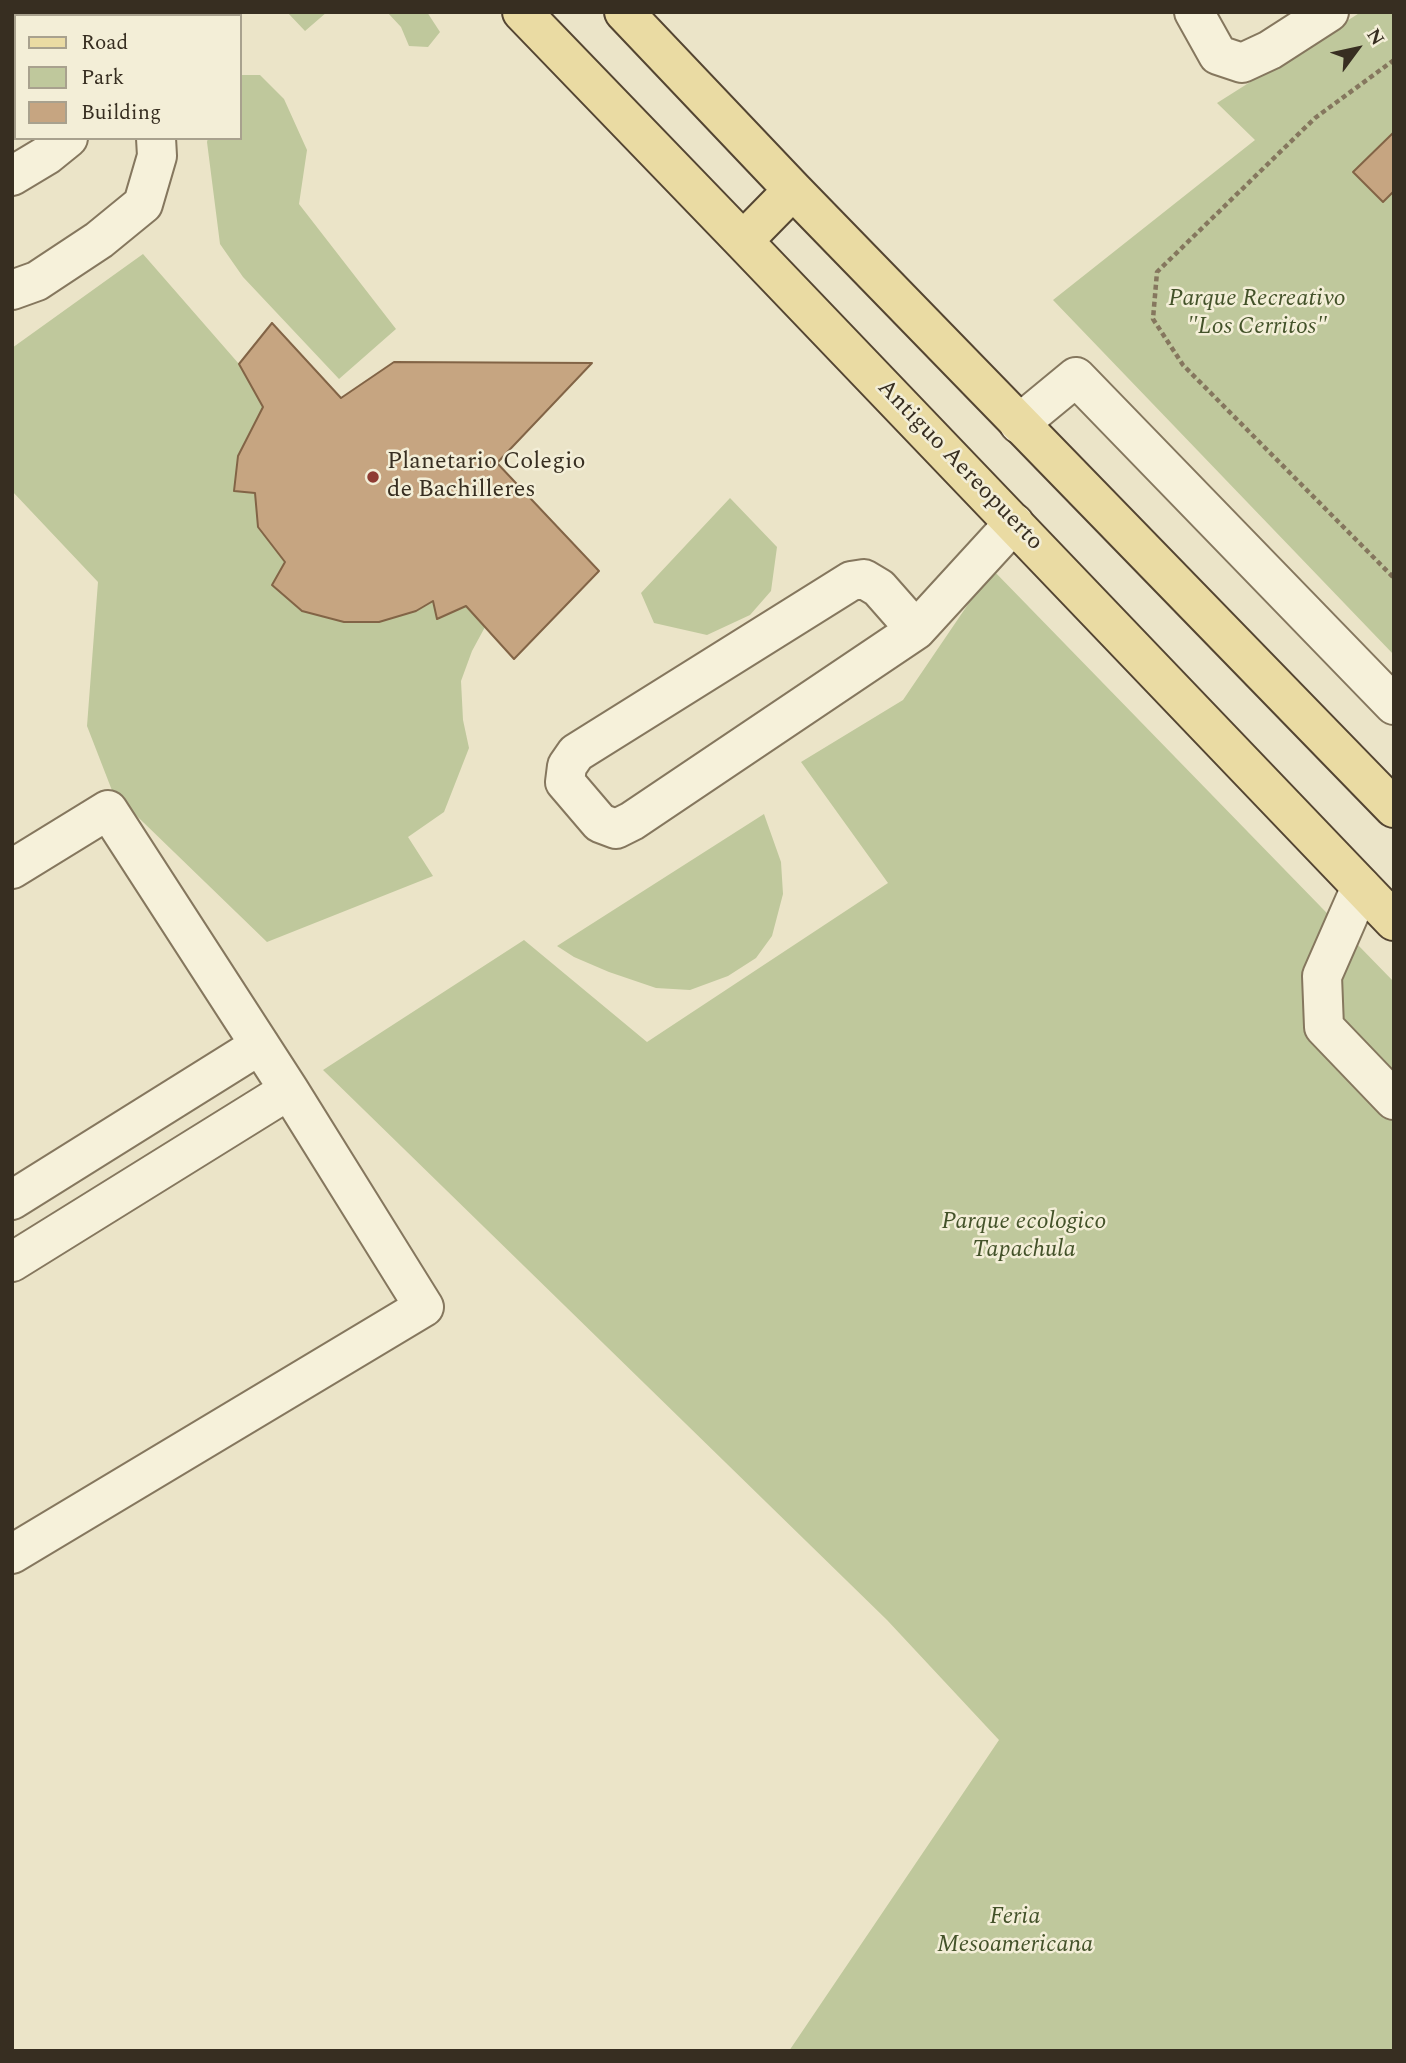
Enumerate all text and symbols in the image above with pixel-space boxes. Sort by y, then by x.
legend [14,14,242,140]
north arrow [1322,14,1392,84]
text: N [1359,23,1391,52]
text: Road [81,27,128,59]
text: Park [81,62,124,94]
text: Building [81,97,161,129]
park label: Parque Recreativo "Los Cerritos" [1168,286,1346,342]
street label: Antiguo Aereopuerto [870,375,1048,557]
place label: Planetario Colegio de Bachilleres [387,449,586,505]
marker: Planetario Colegio de Bachilleres [365,469,381,485]
park label: Parque ecologico Tapachula [941,1209,1107,1265]
park label: Feria Mesoamericana [937,1904,1093,1960]

